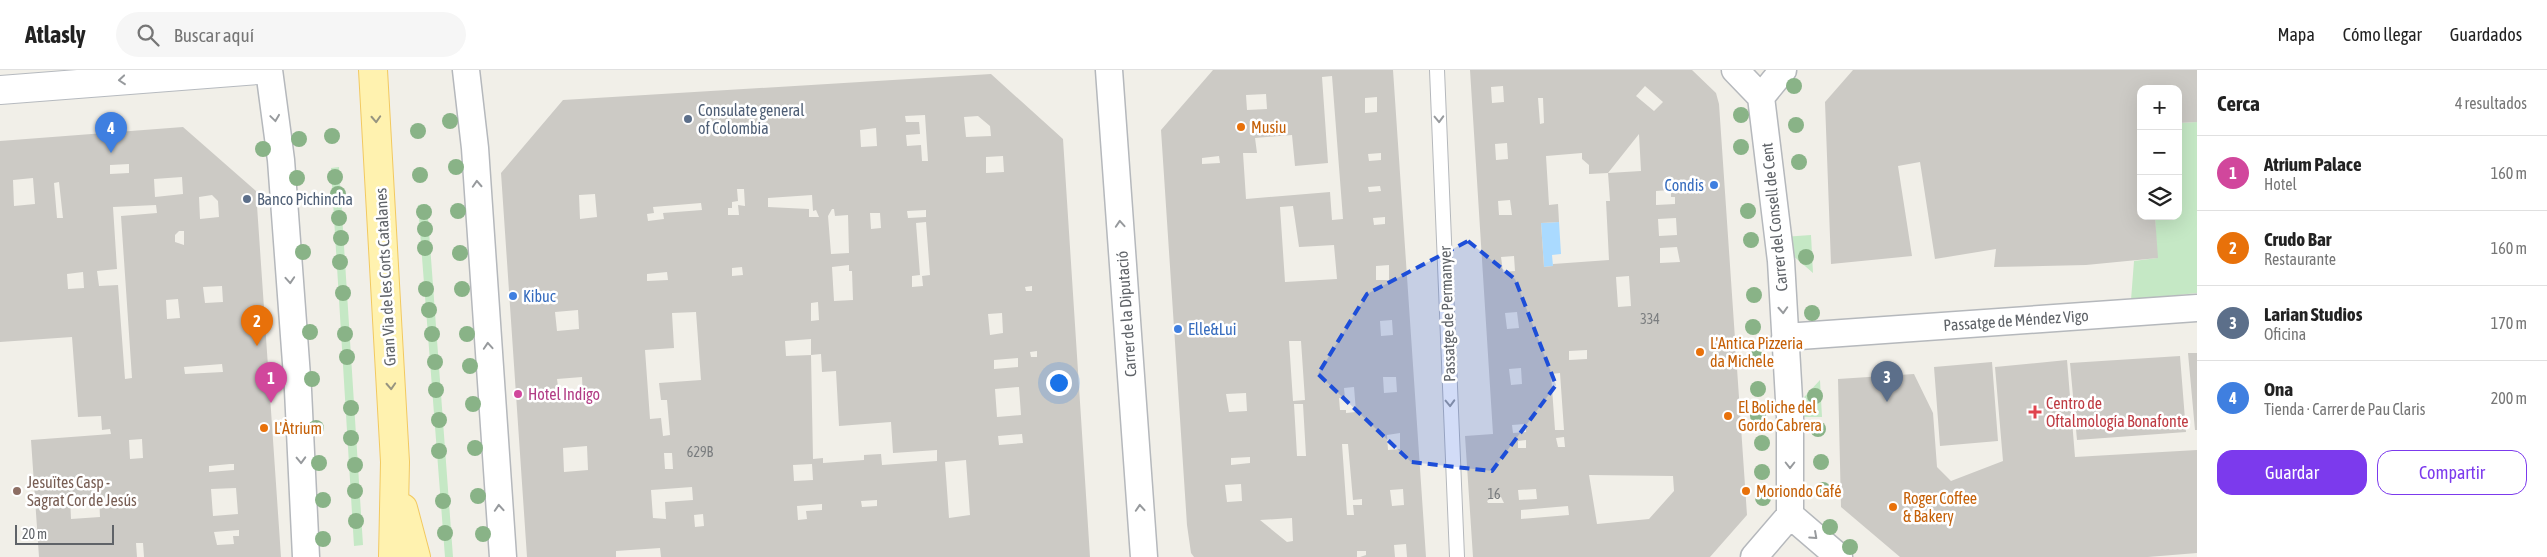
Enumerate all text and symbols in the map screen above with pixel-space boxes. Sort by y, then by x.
search box [116,12,466,57]
text: Atlasly [25,21,86,48]
icon: search [134,21,162,49]
text: Buscar aquí [174,24,254,46]
text: Mapa [2277,24,2315,45]
text: Cómo llegar [2343,24,2422,45]
text: Guardados [2450,24,2522,45]
one-way arrow [118,74,126,85]
map controls [2137,85,2182,220]
button: + [2137,85,2182,130]
text: Cerca [2217,91,2260,115]
text: 4 resultados [2455,94,2527,112]
place label: Consulate general of Colombia [698,101,805,137]
pin: 4 [95,112,127,153]
marker: Consulate general of Colombia [682,113,694,125]
one-way arrow [269,115,280,123]
one-way arrow [371,115,382,123]
one-way arrow [1434,115,1445,123]
place label: Musiu [1251,118,1287,136]
marker: Musiu [1235,121,1247,133]
button: − [2137,130,2182,175]
street label: Carrer del Consell de Cent [1757,141,1791,292]
text: Atrium Palace [2264,153,2362,175]
text: 1 [2229,164,2237,182]
text: 160 m [2491,164,2527,182]
button: layers [2137,175,2182,220]
text: Hotel [2264,175,2297,193]
place label: Condis [1665,176,1704,194]
marker: Condis [1708,179,1720,191]
one-way arrow [472,180,483,188]
street label: Gran Via de les Corts Catalanes [371,187,399,367]
place label: Banco Pichincha [257,190,353,208]
marker: Banco Pichincha [241,193,253,205]
one-way arrow [1115,220,1126,228]
text: Crudo Bar [2264,228,2331,250]
text: 2 [2229,239,2237,257]
text: 160 m [2491,239,2527,257]
street label: Passatge de Permanyer [1436,245,1459,382]
street label: Carrer de la Diputació [1113,250,1140,378]
text: Restaurante [2264,250,2336,268]
one-way arrow [284,276,295,284]
place label: Kibuc [523,287,556,305]
marker: Kibuc [507,290,519,302]
text: Larian Studios [2264,303,2362,325]
pin: 2 [241,305,273,346]
one-way arrow [1778,306,1789,314]
street label: Passatge de Méndez Vigo [1943,306,2089,335]
house number: 334 [1640,311,1660,327]
text: 3 [2229,314,2237,332]
text: 170 m [2491,314,2527,332]
place label: Elle&Lui [1188,320,1236,338]
marker: Elle&Lui [1172,323,1184,335]
text: Oficina [2264,325,2306,343]
place label: L'Antica Pizzeria da Michele [1710,334,1803,370]
one-way arrow [483,342,494,350]
marker: L'Antica Pizzeria da Michele [1694,346,1706,358]
pin: 3 [1871,361,1903,402]
pin: 1 [255,362,287,403]
your location [1046,370,1072,396]
text: Ona [2264,378,2293,400]
one-way arrow [385,382,396,390]
place label: Hotel Indigo [528,385,600,404]
marker: Hotel Indigo [512,388,524,400]
text: 4 [2229,389,2237,407]
text: 200 m [2491,389,2527,407]
place label: Centro de Oftalmología Bonafonte [2046,394,2189,431]
place label: El Boliche del Gordo Cabrera [1738,398,1822,434]
one-way arrow [1445,400,1456,408]
text: Tienda · Carrer de Pau Claris [2264,400,2425,418]
marker: Centro de Oftalmología Bonafonte [2028,405,2042,419]
marker: El Boliche del Gordo Cabrera [1722,410,1734,422]
place label: L'Àtrium [274,419,322,437]
marker: L'Àtrium [258,422,270,434]
house number: 629B [687,444,714,460]
button: Guardar [2217,450,2367,495]
button: Compartir [2377,450,2527,495]
one-way arrow [295,456,306,464]
one-way arrow [1785,462,1795,470]
place label: Jesuïtes Casp - Sagrat Cor de Jesús [27,473,137,510]
place label: Moriondo Café [1756,482,1842,500]
marker: Jesuïtes Casp - Sagrat Cor de Jesús [11,485,23,497]
marker: Moriondo Café [1740,485,1752,497]
house number: 16 [1487,486,1501,502]
place label: Roger Coffee & Bakery [1903,489,1977,526]
marker: Roger Coffee & Bakery [1887,501,1899,513]
one-way arrow [494,504,505,512]
one-way arrow [1134,504,1145,512]
scale bar [15,522,114,545]
text: 20 m [22,526,47,542]
one-way arrow [1809,530,1818,539]

